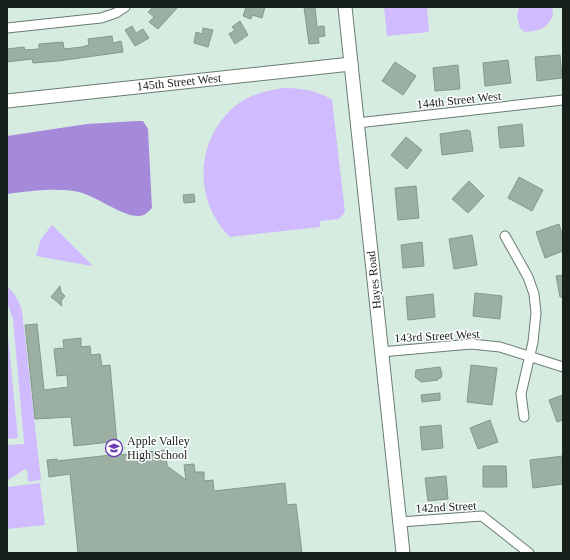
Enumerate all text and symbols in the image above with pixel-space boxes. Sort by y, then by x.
street label: 145th Street West [136,71,223,93]
street label: 144th Street West [416,89,503,111]
street label: Hayes Road [364,250,384,310]
street label: 143rd Street West [394,327,481,345]
place label: Apple Valley High School [127,434,190,462]
school or university icon: Apple Valley High School [104,438,124,458]
street label: 142nd Street [415,498,477,516]

